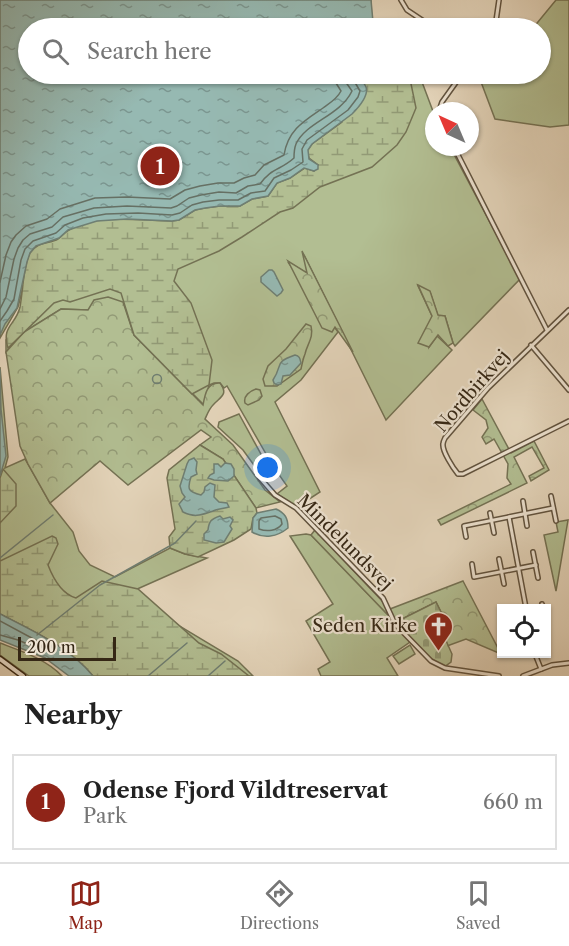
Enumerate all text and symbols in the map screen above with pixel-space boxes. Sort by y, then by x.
search box [18,18,551,84]
icon: search [39,35,72,68]
text: Search here [87,38,212,65]
north arrow [425,102,479,156]
pin: 1 [140,144,180,188]
street label: Nordbirkvej [430,345,514,437]
your location [253,453,282,482]
street label: Mindelundsvej [292,489,398,595]
map controls [497,604,551,658]
button: locate [497,604,551,658]
church icon: Seden Kirke [422,610,454,652]
place label: Seden Kirke [312,615,417,637]
scale bar [18,634,116,662]
text: 200 m [27,637,76,657]
text: Nearby [24,699,122,731]
text: Odense Fjord Vildtreservat [83,777,388,804]
text: 1 [41,790,50,814]
text: 660 m [483,790,543,814]
text: Park [83,804,126,828]
tab: Map [69,877,103,933]
tab: Directions [240,877,319,933]
tab: Saved [456,877,500,933]

